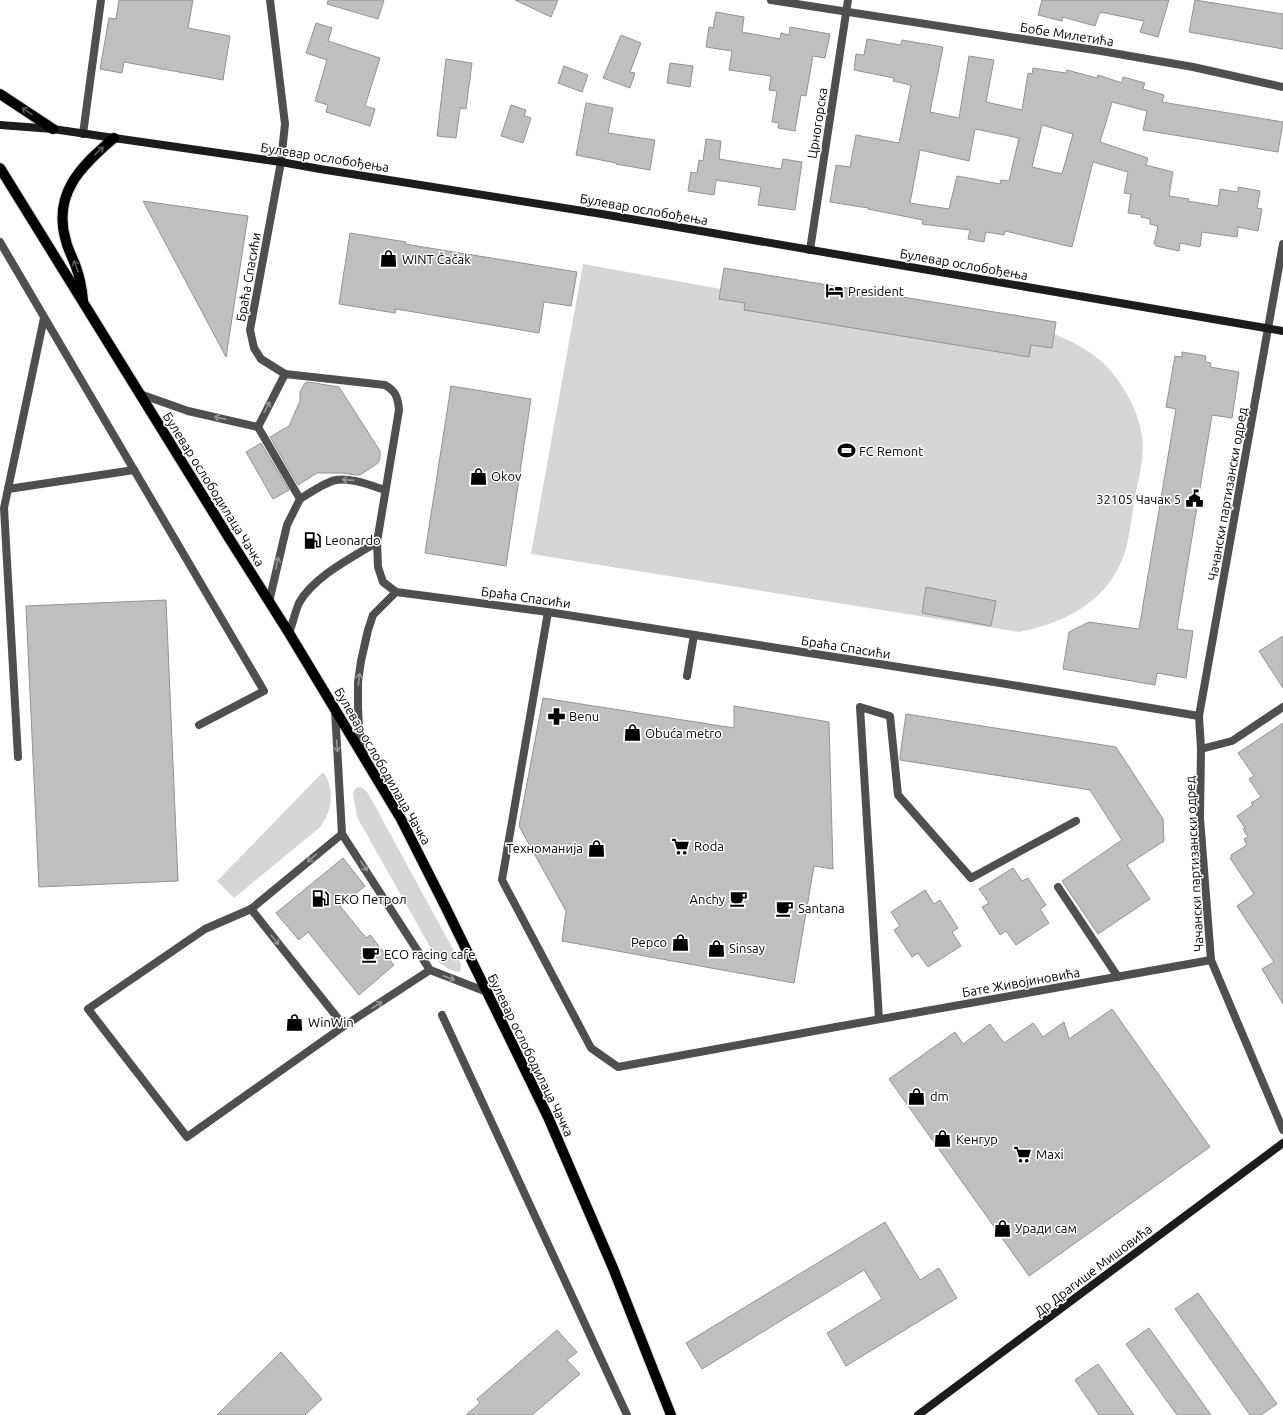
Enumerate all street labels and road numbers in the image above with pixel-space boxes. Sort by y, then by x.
street label: Бобе Милетића [1019,20,1115,48]
street label: Црногорска [804,86,830,160]
street label: Булевар ослобођења [260,140,390,175]
street label: Булевар ослобођења [579,191,709,228]
street label: Браћа Спасићи [233,231,263,323]
street label: Булевар ослобођења [899,246,1029,283]
street label: Чачански партизански одред [1205,406,1249,582]
street label: Булевар ослободилаца Чачка [161,409,267,569]
street label: Браћа Спасићи [480,584,572,610]
street label: Браћа Спасићи [800,633,892,661]
street label: Булевар ослободилаца Чачка [332,685,434,847]
street label: Чачански партизански одред [1182,775,1206,952]
street label: Бате Живојиновића [961,965,1081,999]
street label: Булевар ослободилаца Чачка [485,971,577,1139]
street label: Др Драгише Мишовића [1032,1221,1154,1319]

